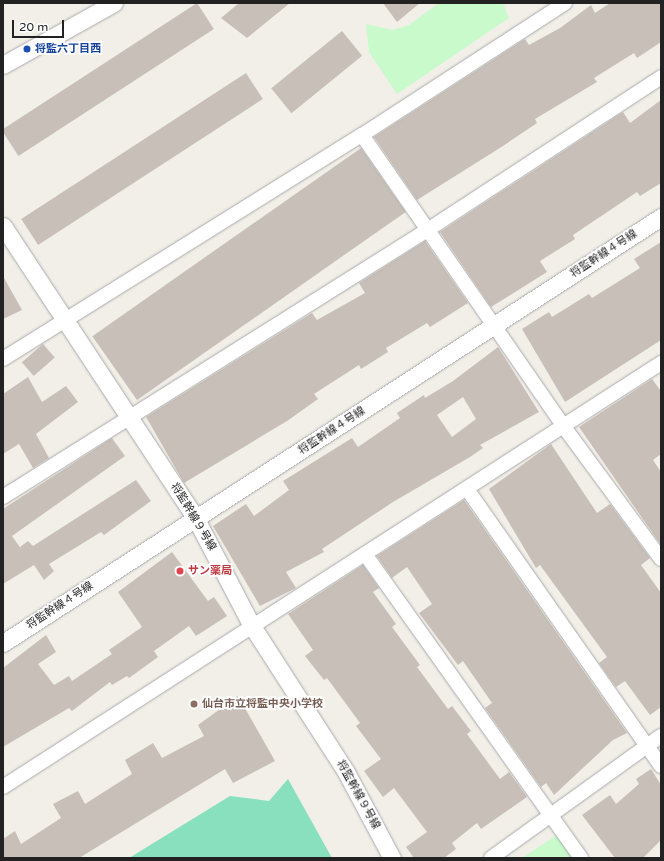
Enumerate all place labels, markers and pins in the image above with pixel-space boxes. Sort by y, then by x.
place label: 将監六丁目西 [35,42,101,56]
marker: 将監六丁目西 [22,44,32,54]
place label: サン薬局 [188,564,232,578]
marker: サン薬局 [175,566,185,576]
place label: 仙台市立将監中央小学校 [202,697,323,711]
marker: 仙台市立将監中央小学校 [189,699,199,709]

